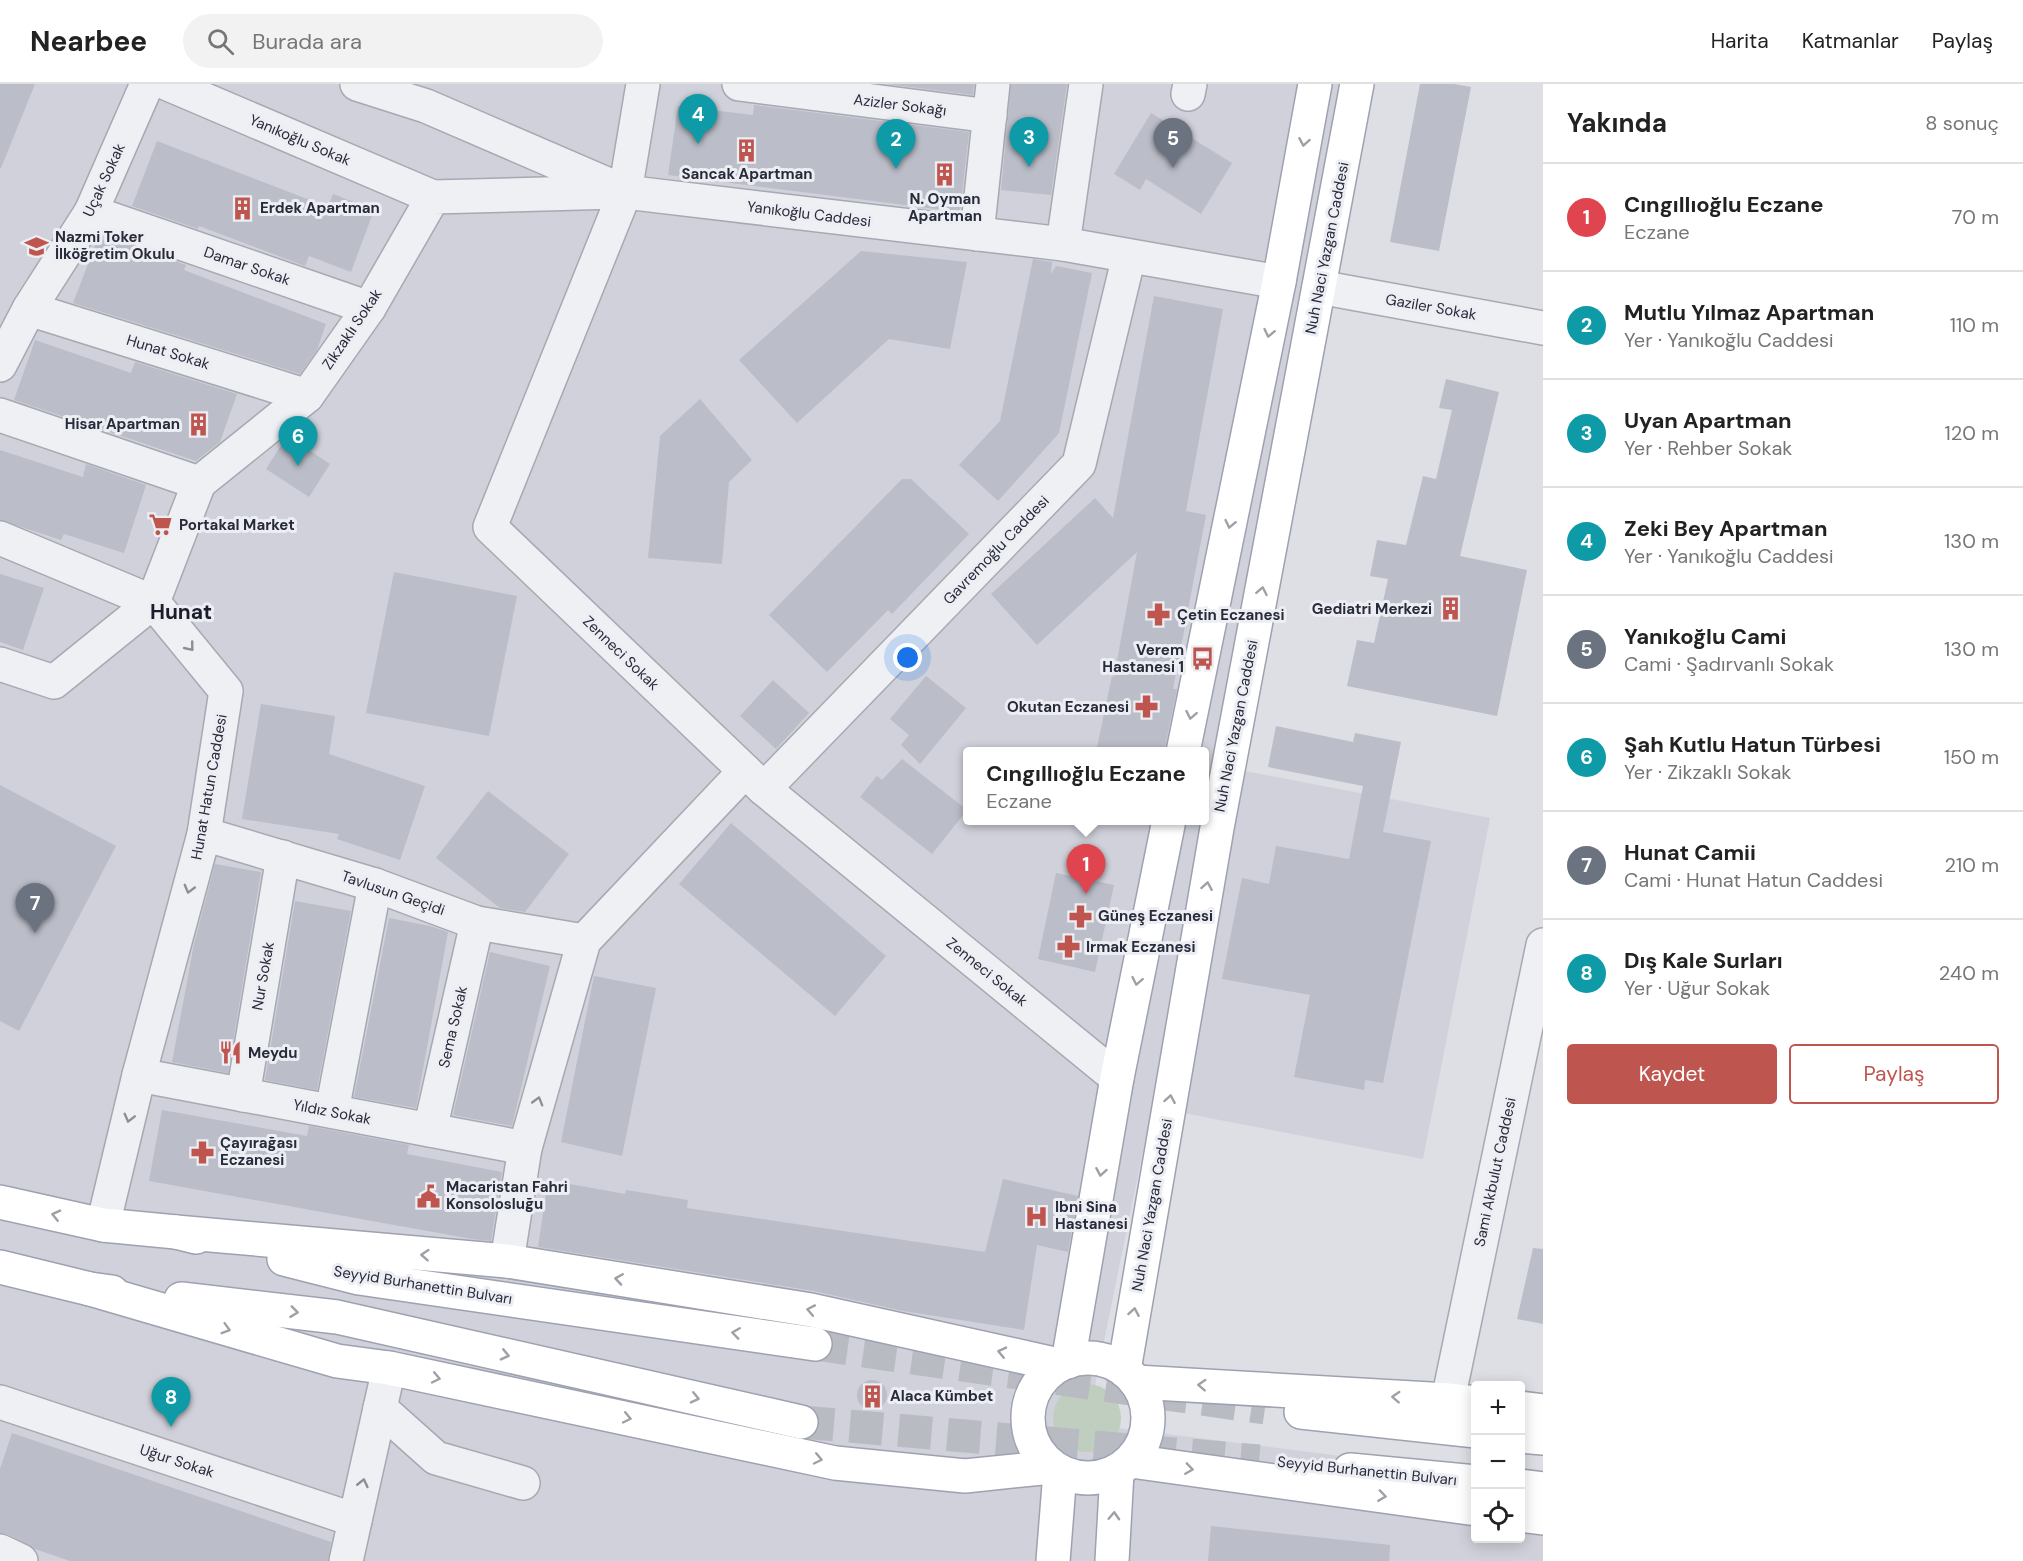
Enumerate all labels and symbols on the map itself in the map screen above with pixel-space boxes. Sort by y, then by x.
street label: Azizler Sokağı [852,89,948,121]
pin: 4 [678,94,718,144]
street label: Yanıkoğlu Sokak [246,110,354,171]
pin: 3 [1010,118,1048,167]
pin: 5 [1154,118,1192,168]
pin: 2 [876,120,916,169]
one-way arrow [1298,136,1311,146]
building icon: Sancak Apartman [734,137,760,163]
street label: Uçak Sokak [78,140,130,220]
street label: Nuh Naci Yazgan Caddesi [1300,160,1354,336]
building icon: N. Oyman Apartman [932,162,958,188]
place label: Sancak Apartman [681,164,813,184]
place label: N. Oyman Apartman [908,189,982,226]
building icon: Erdek Apartman [229,195,255,221]
street label: Yanıkoğlu Caddesi [746,196,872,232]
place label: Erdek Apartman [260,198,380,218]
place label: Nazmi Toker İlköğretim Okulu [55,227,175,264]
school or university icon: Nazmi Toker İlköğretim Okulu [24,233,50,259]
street label: Damar Sokak [201,242,293,290]
street label: Zikzaklı Sokak [318,284,387,373]
street label: Gaziler Sokak [1384,289,1478,325]
one-way arrow [1263,328,1276,338]
street label: Hunat Sokak [124,330,212,374]
building icon: Hisar Apartman [185,411,211,437]
place label: Hisar Apartman [65,414,180,434]
pin: 6 [278,416,318,466]
street label: Gavremoğlu Caddesi [939,491,1053,609]
supermarket icon: Portakal Market [148,512,174,538]
place label: Portakal Market [179,515,295,535]
one-way arrow [1224,519,1237,529]
one-way arrow [1255,587,1268,597]
building icon: Gediatri Merkezi [1437,596,1463,622]
district label: Hunat [150,598,212,626]
place label: Gediatri Merkezi [1312,599,1432,619]
pharmacy icon: Çetin Eczanesi [1146,602,1172,628]
place label: Çetin Eczanesi [1177,605,1285,625]
street label: Zenneci Sokak [578,611,664,695]
street label: Nuh Naci Yazgan Caddesi [1209,638,1263,814]
place label: Verem Hastanesi 1 [1102,640,1184,677]
one-way arrow [183,641,194,652]
your location [893,643,922,672]
bus stop icon: Verem Hastanesi 1 [1189,646,1215,672]
pharmacy icon: Okutan Eczanesi [1134,694,1160,720]
place label: Okutan Eczanesi [1007,697,1129,717]
one-way arrow [1185,710,1198,720]
street label: Hunat Hatun Caddesi [186,713,232,861]
pin: 1 [1066,844,1106,894]
street label: Tavlusun Geçidi [339,866,447,920]
one-way arrow [1200,881,1213,891]
one-way arrow [184,883,196,894]
pin: 7 [15,884,54,933]
pharmacy icon: Güneş Eczanesi [1067,903,1093,929]
place label: Güneş Eczanesi [1098,906,1213,926]
street label: Zenneci Sokak [942,933,1032,1011]
pharmacy icon: Irmak Eczanesi [1055,934,1081,960]
place label: Irmak Eczanesi [1086,937,1196,957]
street label: Nur Sokak [247,940,279,1012]
one-way arrow [1131,975,1144,985]
street label: Sema Sokak [434,984,472,1070]
restaurant icon: Meydu [217,1040,243,1066]
place label: Meydu [248,1043,297,1063]
one-way arrow [1164,1094,1176,1104]
street label: Yıldız Sokak [291,1095,373,1129]
one-way arrow [531,1096,543,1107]
street label: Sami Akbulut Caddesi [1469,1096,1521,1248]
one-way arrow [123,1113,136,1123]
street label: Nuh Naci Yazgan Caddesi [1127,1117,1177,1293]
place label: Çayırağası Eczanesi [220,1133,297,1170]
pharmacy icon: Çayırağası Eczanesi [189,1139,215,1165]
one-way arrow [1095,1168,1107,1177]
place label: Macaristan Fahri Konsolosluğu [446,1177,568,1214]
public building icon: Macaristan Fahri Konsolosluğu [415,1183,441,1209]
place label: Ibni Sina Hastanesi [1055,1197,1128,1234]
hospital icon: Ibni Sina Hastanesi [1024,1203,1050,1229]
one-way arrow [51,1209,61,1222]
one-way arrow [421,1249,430,1262]
street label: Seyyid Burhanettin Bulvarı [332,1261,514,1309]
one-way arrow [614,1273,624,1286]
one-way arrow [806,1304,816,1317]
one-way arrow [289,1306,298,1318]
one-way arrow [1127,1307,1140,1317]
one-way arrow [220,1322,231,1334]
one-way arrow [731,1327,740,1339]
one-way arrow [997,1347,1007,1360]
one-way arrow [500,1348,510,1361]
one-way arrow [431,1371,441,1384]
pin: 8 [152,1378,190,1427]
one-way arrow [1197,1379,1206,1392]
building icon: Alaca Kümbet [859,1383,885,1409]
place label: Alaca Kümbet [890,1386,993,1406]
one-way arrow [1392,1390,1401,1403]
one-way arrow [690,1391,700,1404]
one-way arrow [622,1411,632,1424]
street label: Uğur Sokak [137,1440,217,1483]
one-way arrow [812,1452,822,1465]
street label: Seyyid Burhanettin Bulvarı [1276,1452,1458,1490]
one-way arrow [1184,1462,1193,1475]
one-way arrow [356,1479,369,1489]
one-way arrow [1377,1489,1386,1501]
one-way arrow [1108,1512,1121,1521]

